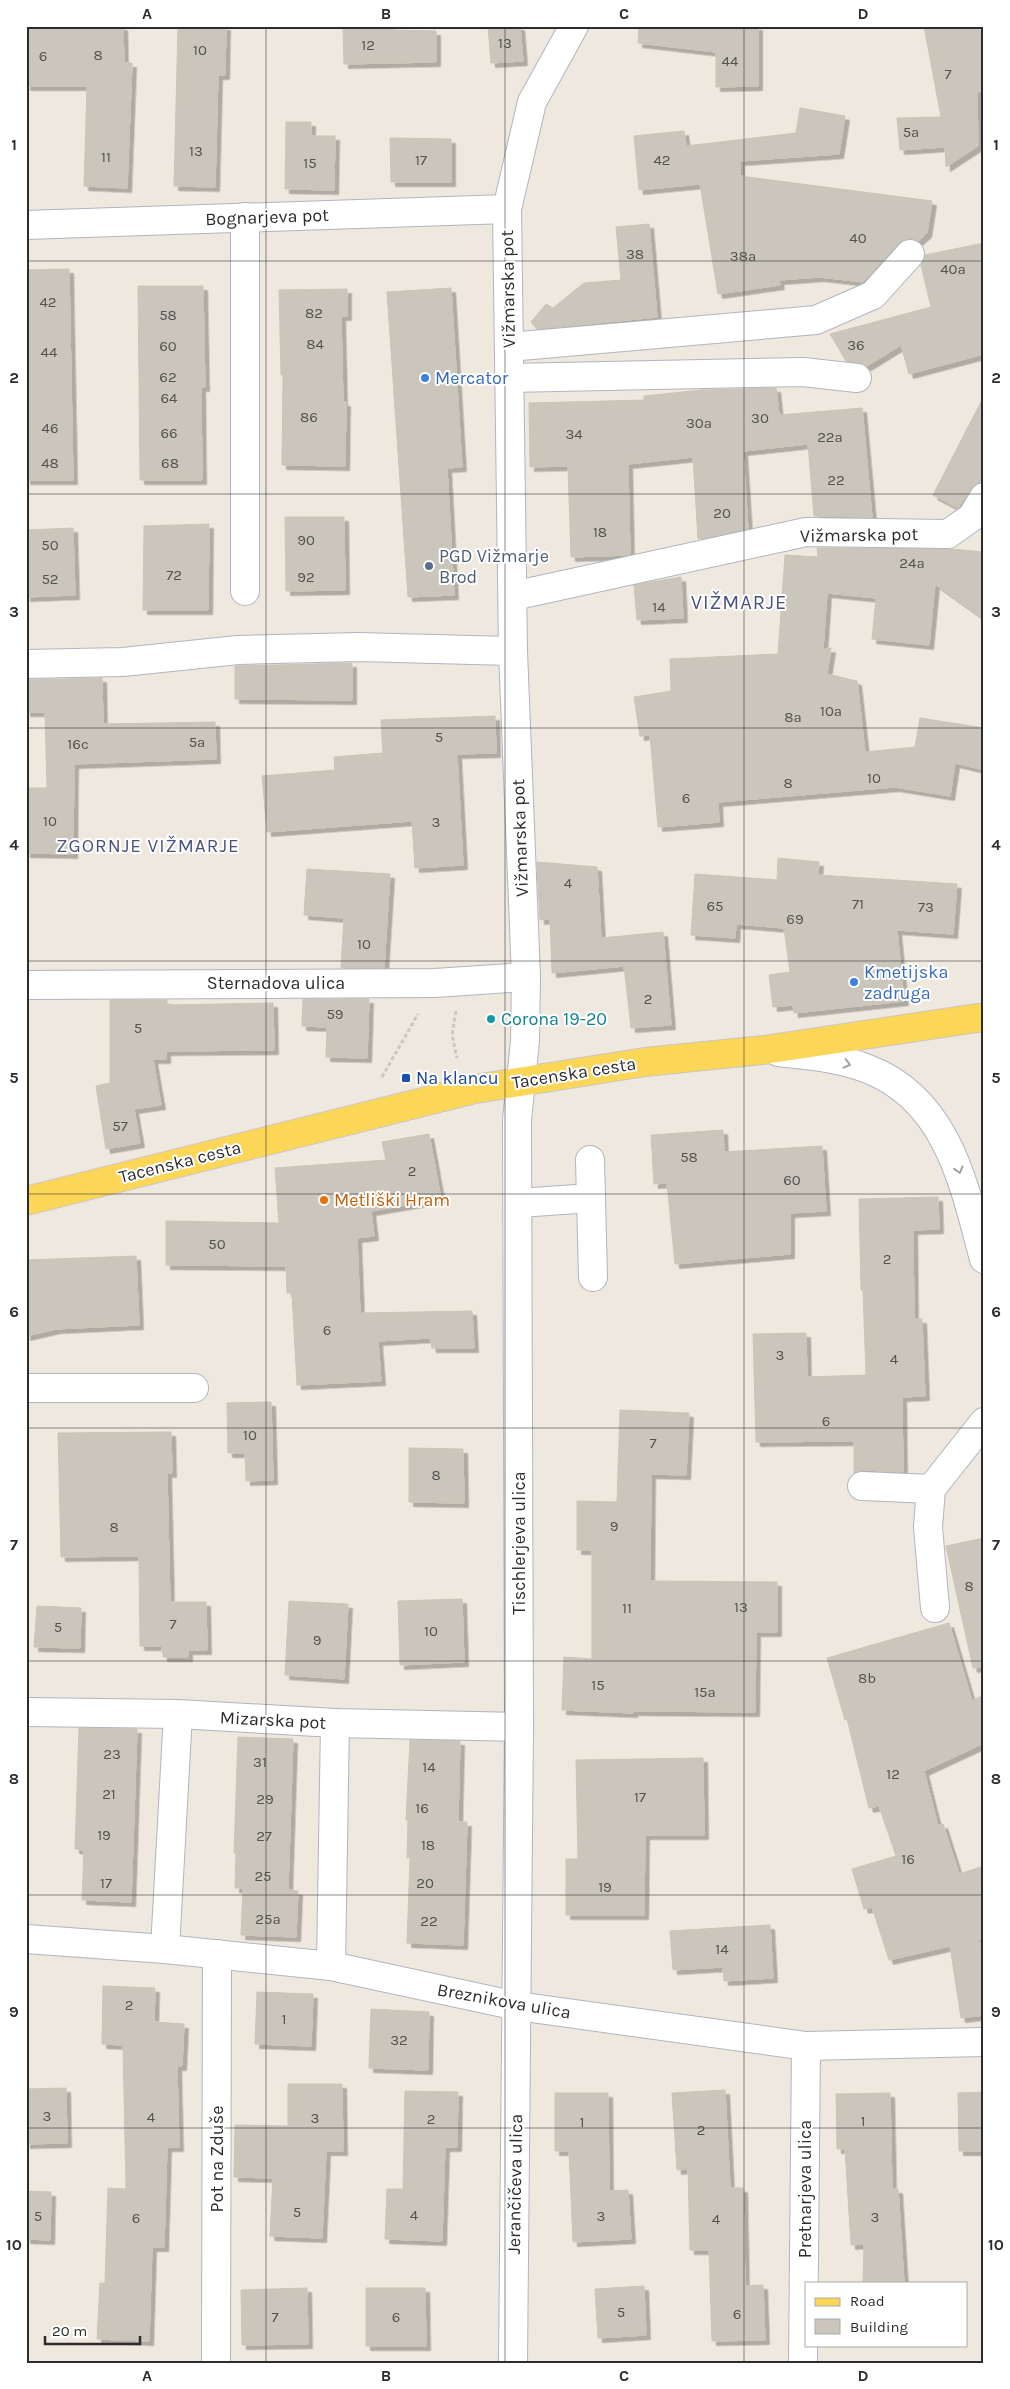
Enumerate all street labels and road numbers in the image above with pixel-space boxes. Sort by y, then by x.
street label: Bognarjeva pot [205,204,329,230]
street label: Vižmarska pot [496,229,520,348]
street label: Vižmarska pot [800,523,919,547]
street label: Vižmarska pot [507,778,533,897]
street label: Sternadova ulica [207,972,345,994]
street label: Tacenska cesta [510,1052,638,1094]
street label: Tacenska cesta [117,1136,243,1188]
street label: Tischlerjeva ulica [508,1471,530,1615]
street label: Mizarska pot [219,1706,327,1734]
street label: Breznikova ulica [435,1978,573,2024]
street label: Pot na Zduše [206,2106,228,2212]
street label: Jerančičeva ulica [503,2113,527,2255]
street label: Pretnarjeva ulica [794,2120,816,2258]

